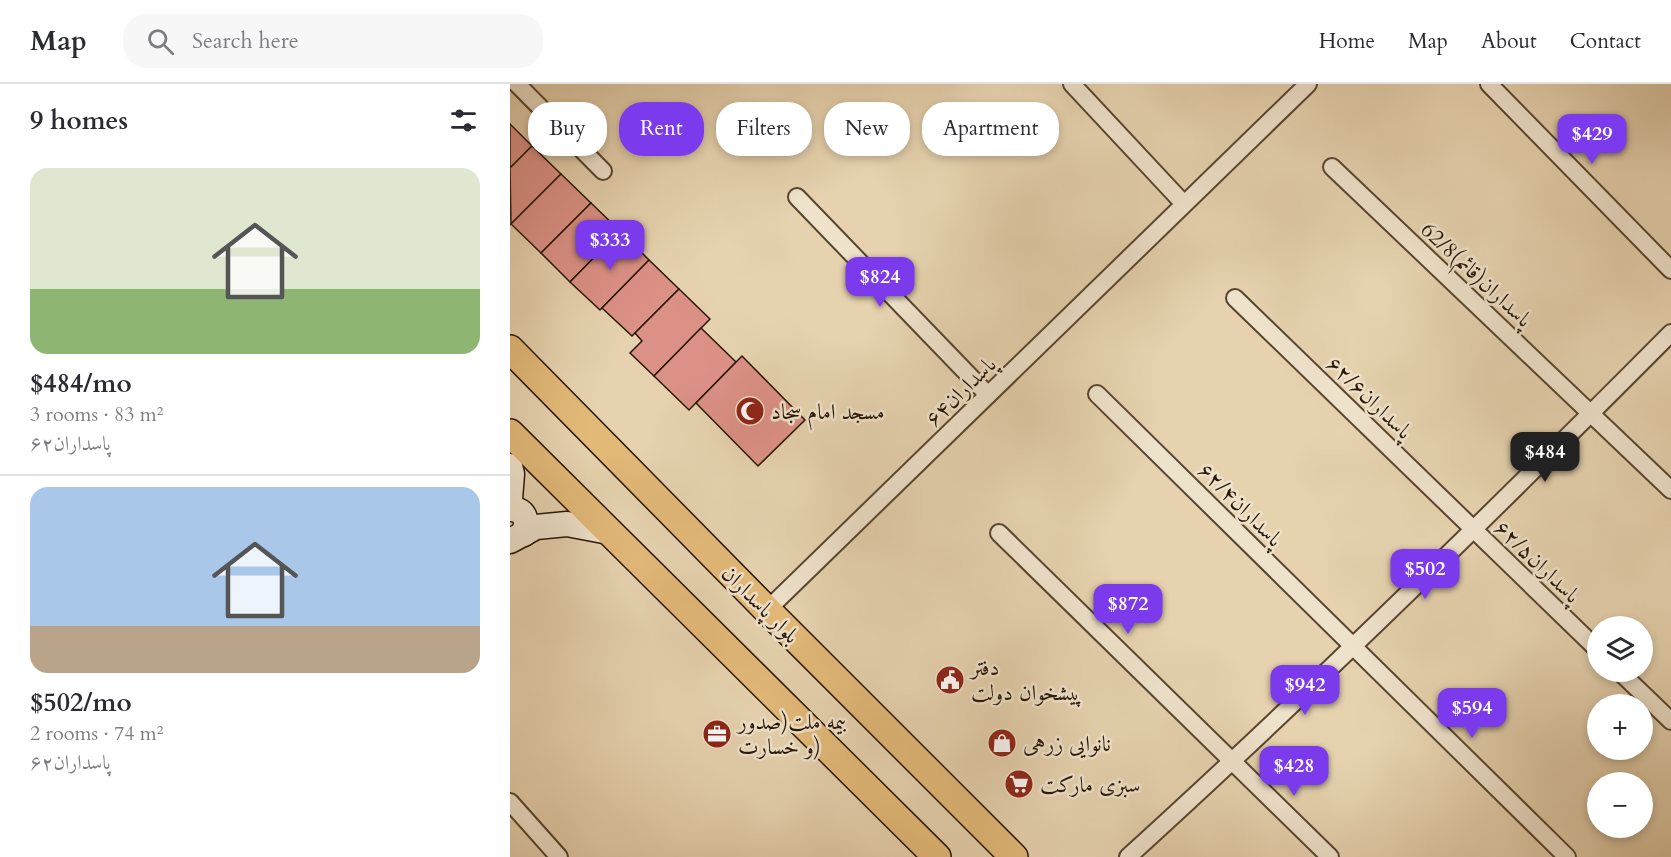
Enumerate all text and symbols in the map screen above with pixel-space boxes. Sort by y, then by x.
search box [123,14,543,68]
text: Map [30,22,87,60]
icon: search [144,25,177,58]
text: Search here [192,26,299,56]
text: Home [1319,27,1375,56]
text: Map [1408,27,1448,56]
text: About [1481,27,1537,56]
text: Contact [1570,27,1641,56]
chip: Buy [528,102,607,156]
chip: Rent [619,102,704,156]
chip: Filters [716,102,812,156]
chip: New [824,102,910,156]
chip: Apartment [922,102,1059,156]
text: 9 homes [30,103,128,138]
icon: filters [447,104,480,137]
pin: $429 [1556,114,1628,165]
text: $429 [1572,120,1612,147]
icon: home [201,207,309,315]
street label: 62/8پاسداران(قائم) [1411,215,1540,338]
pin: $333 [574,220,646,271]
text: $333 [590,226,630,253]
pin: $824 [844,257,916,308]
text: $824 [860,263,900,290]
street label: پاسداران۶۴ [918,349,1005,434]
street label: پاسداران۶۲/۶ [1319,349,1420,448]
text: $484/mo [30,366,132,401]
mosque icon: مسجد امام سجاد [734,395,766,427]
place label: مسجد امام سجاد [771,397,885,431]
text: 3 rooms · 83 m² [30,401,163,428]
text: پاسداران۶۲ [30,430,111,457]
pin: $484 [1509,432,1581,483]
text: $484 [1525,438,1565,465]
street label: پاسداران۶۲/۴ [1191,456,1291,556]
street label: پاسداران۶۲/۵ [1487,513,1588,612]
icon: home [201,526,309,634]
pin: $502 [1389,549,1461,600]
text: $502 [1405,555,1445,582]
street label: بلوار پاسداران [714,559,806,651]
pin: $872 [1092,584,1164,635]
text: $872 [1108,590,1148,617]
map controls [1587,616,1653,838]
button: layers [1587,616,1653,682]
place label: دفتر پیشخوان دولت [969,653,1082,708]
public building icon: دفتر پیشخوان دولت [934,664,966,696]
pin: $942 [1269,665,1341,716]
text: $942 [1285,671,1325,698]
text: $502/mo [30,685,132,720]
pin: $594 [1436,688,1508,739]
text: $594 [1452,694,1492,721]
button: + [1587,694,1653,760]
place label: بیمه ملت(صدور و خسارت) [736,707,847,762]
office icon: بیمه ملت(صدور و خسارت) [701,718,733,750]
text: 2 rooms · 74 m² [30,720,163,747]
shop icon: نانوایی زرهی [986,727,1018,759]
place label: نانوایی زرهی [1023,729,1111,759]
pin: $428 [1258,746,1330,797]
text: پاسداران۶۲ [30,749,111,776]
text: $428 [1274,752,1314,779]
supermarket icon: سبزی مارکت [1003,768,1035,800]
place label: سبزی مارکت [1040,770,1140,800]
button: − [1587,772,1653,838]

